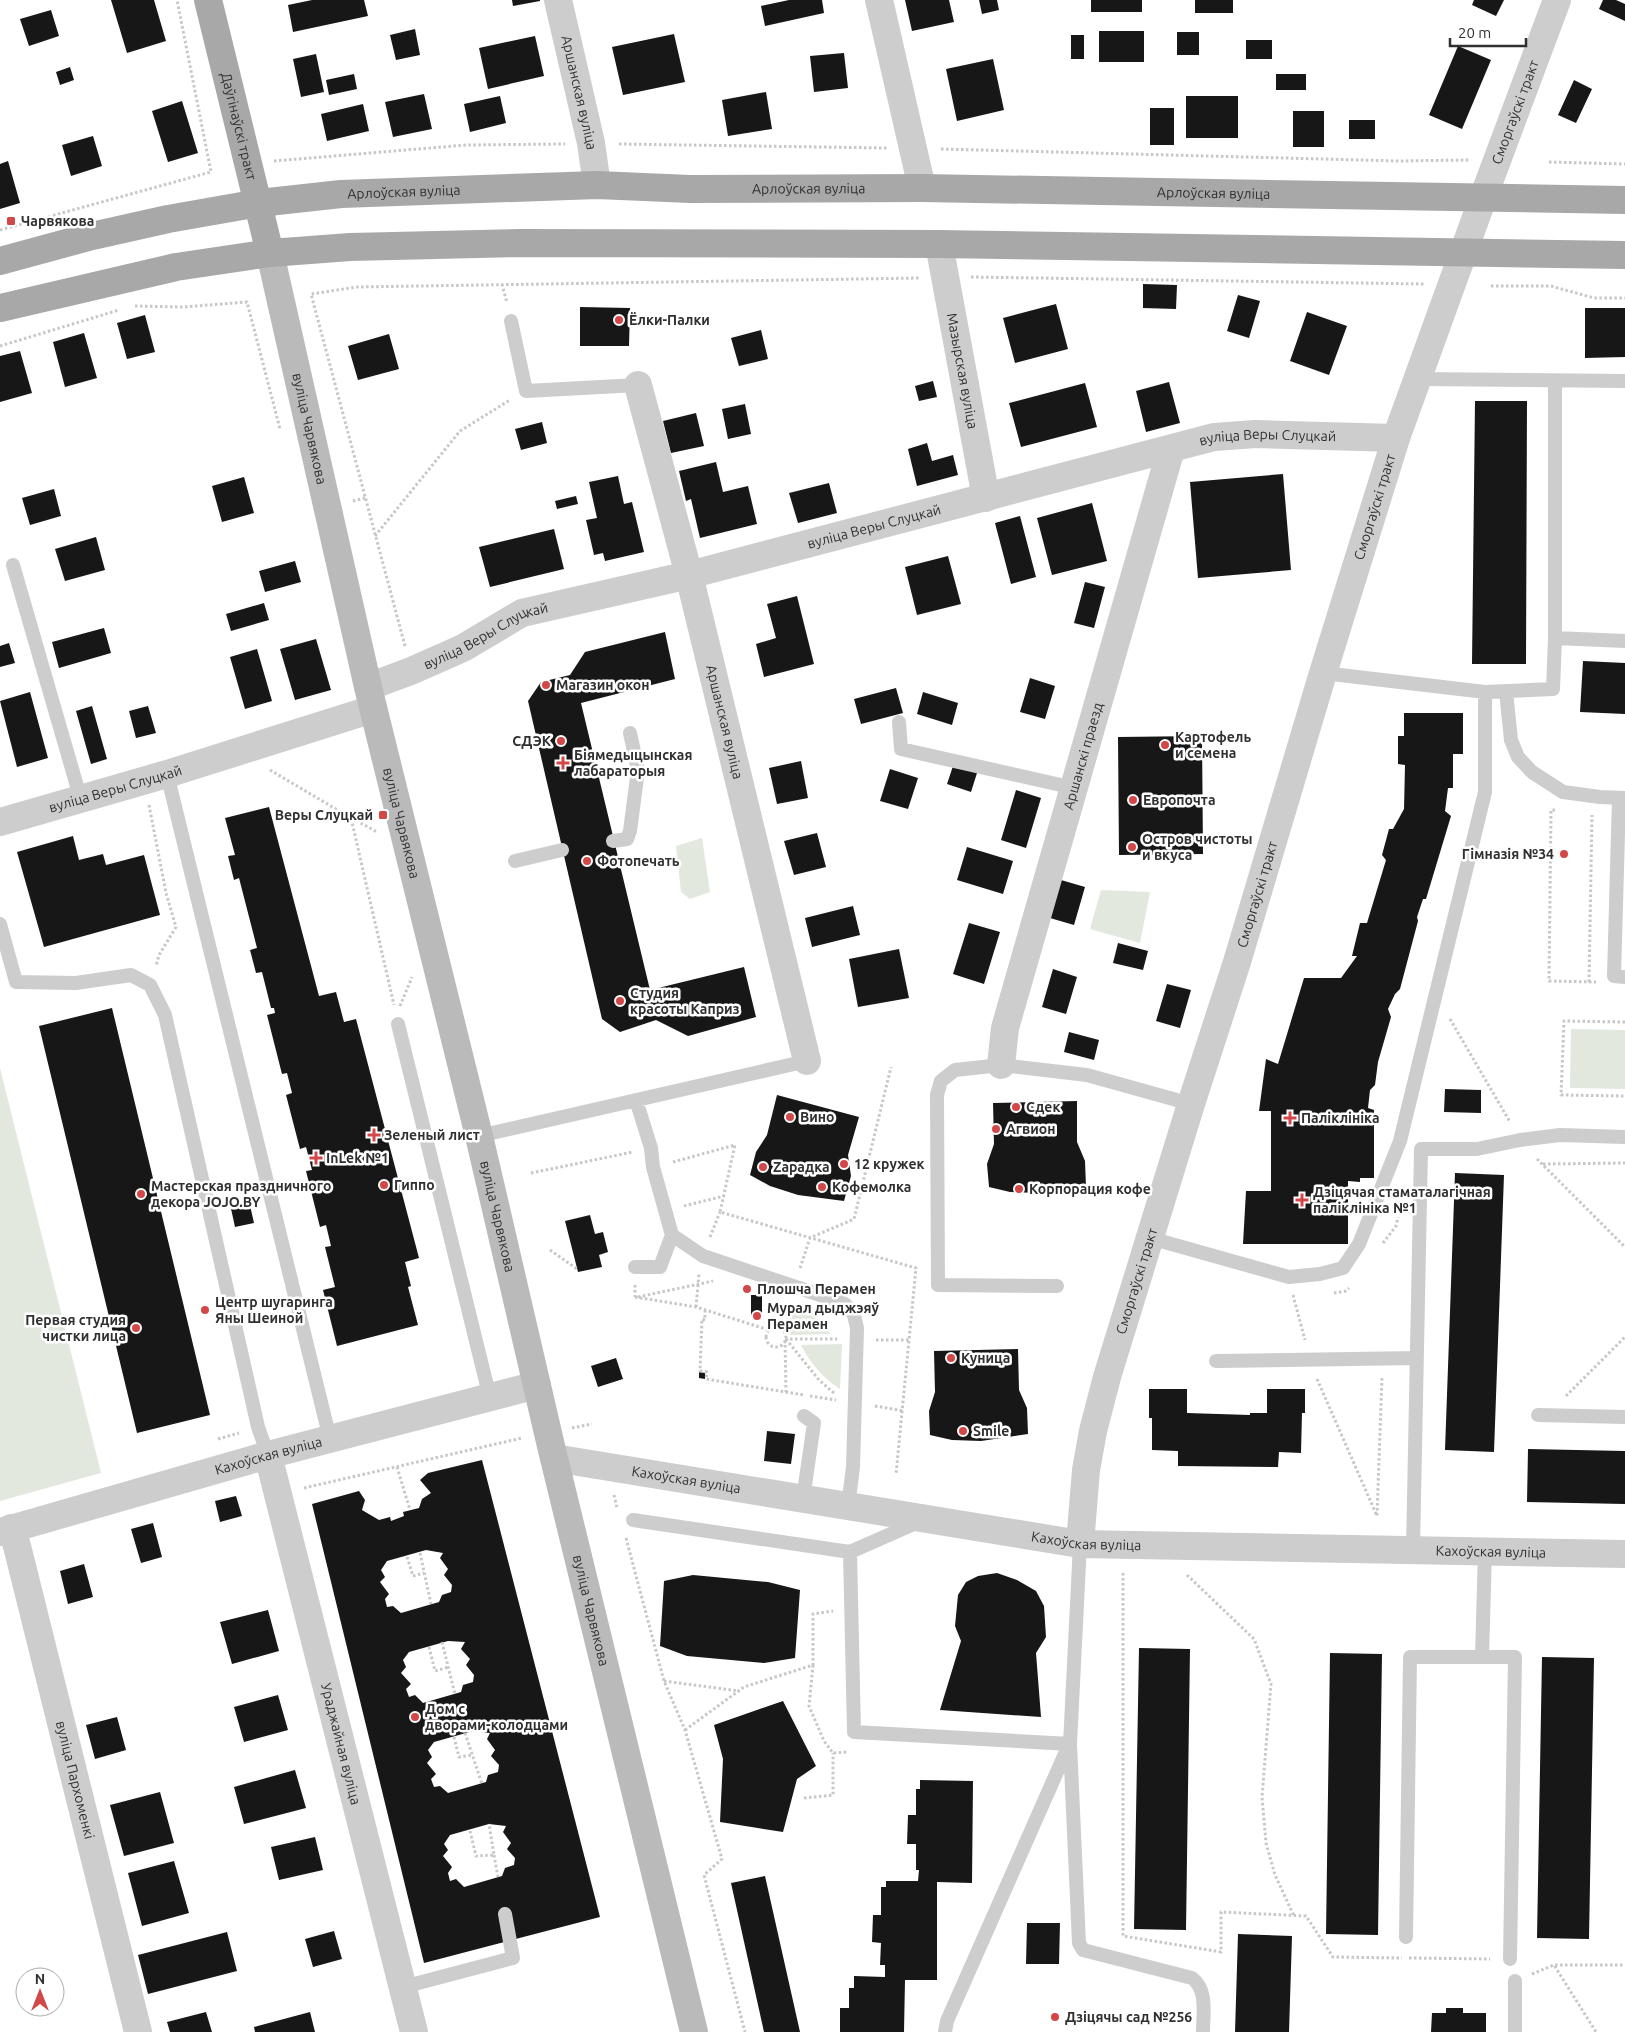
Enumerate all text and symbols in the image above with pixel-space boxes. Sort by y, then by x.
scale bar [1450,15,1526,47]
text: 20 m [1458,24,1491,41]
street label: Аршанская вуліца [558,34,600,151]
street label: Сморгаўскі тракт [1488,58,1542,167]
street label: Даўгінаўскі тракт [218,71,260,182]
street label: Арлоўская вуліца [752,180,865,197]
street label: Арлоўская вуліца [347,182,461,202]
street label: Арлоўская вуліца [1157,184,1270,202]
place label: Чарвякова [21,213,94,229]
marker: Чарвякова [5,215,17,227]
place label: Ёлки-Палки [629,311,710,328]
street label: Мазырская вуліца [944,312,981,430]
marker: Ёлки-Палки [613,314,625,326]
street label: вуліца Чарвякова [289,371,330,486]
street label: вуліца Веры Слуцкай [1197,426,1336,449]
street label: Сморгаўскі тракт [1351,452,1399,562]
street label: вуліца Веры Слуцкай [806,501,943,552]
street label: вуліца Веры Слуцкай [421,599,550,673]
street label: Аршанская вуліца [703,663,746,781]
place label: Магазин окон [556,677,650,693]
marker: Магазин окон [540,679,552,691]
street label: Аршанскі праезд [1060,701,1106,812]
place label: Картофель и семена [1175,729,1251,761]
place label: СДЭК [512,733,552,749]
marker: СДЭК [555,735,567,747]
marker: Картофель и семена [1159,739,1171,751]
place label: Біямедыцынская лабараторыя [574,747,692,779]
marker: Біямедыцынская лабараторыя [556,756,570,770]
street label: вуліца Веры Слуцкай [47,762,184,816]
street label: вуліца Чарвякова [380,766,423,880]
place label: Европочта [1143,792,1216,808]
marker: Европочта [1127,794,1139,806]
place label: Веры Слуцкай [275,807,373,823]
marker: Веры Слуцкай [377,809,389,821]
place label: Остров чистоты и вкуса [1142,831,1252,863]
street label: Сморгаўскі тракт [1234,839,1280,950]
marker: Остров чистоты и вкуса [1126,841,1138,853]
place label: Гімназія №34 [1462,846,1554,862]
marker: Гімназія №34 [1558,848,1570,860]
place label: Фотопечать [597,853,680,869]
marker: Фотопечать [581,855,593,867]
place label: Студия красоты Каприз [630,985,740,1017]
marker: Студия красоты Каприз [614,995,626,1007]
place label: Сдек [1026,1099,1060,1115]
marker: Сдек [1010,1101,1022,1113]
place label: Вино [800,1109,835,1125]
place label: Паліклініка [1301,1110,1380,1126]
marker: Вино [784,1111,796,1123]
marker: Паліклініка [1283,1111,1297,1125]
place label: Агвион [1006,1121,1056,1137]
marker: Агвион [990,1123,1002,1135]
place label: Зеленый лист [384,1127,480,1143]
marker: Зеленый лист [368,1129,380,1141]
place label: InLek №1 [326,1150,389,1166]
marker: InLek №1 [310,1152,322,1164]
place label: 12 кружек [854,1156,924,1172]
marker: 12 кружек [838,1158,850,1170]
street label: вуліца Чарвякова [477,1159,518,1274]
place label: Zарадка [773,1159,830,1175]
marker: Zарадка [757,1161,769,1173]
place label: Гиппо [394,1177,435,1193]
place label: Мастерская праздничного декора JOJO.BY [151,1178,331,1210]
marker: Гиппо [378,1179,390,1191]
place label: Кофемолка [832,1179,911,1195]
marker: Кофемолка [816,1181,828,1193]
place label: Корпорация кофе [1029,1181,1151,1197]
marker: Корпорация кофе [1013,1183,1025,1195]
place label: Дзіцячая стаматалагічная паліклініка №1 [1313,1184,1491,1216]
marker: Мастерская праздничного декора JOJO.BY [135,1188,147,1200]
marker: Дзіцячая стаматалагічная паліклініка №1 [1295,1193,1309,1207]
street label: Сморгаўскі тракт [1113,1226,1160,1336]
place label: Плошча Перамен [757,1281,876,1297]
marker: Плошча Перамен [741,1283,753,1295]
place label: Центр шугаринга Яны Шеиной [215,1294,333,1326]
place label: Мурал дыджэяў Перамен [767,1300,880,1332]
marker: Центр шугаринга Яны Шеиной [199,1304,211,1316]
marker: Мурал дыджэяў Перамен [751,1310,763,1322]
place label: Первая студия чистки лица [25,1312,126,1344]
marker: Первая студия чистки лица [130,1322,142,1334]
place label: Куница [961,1350,1010,1366]
marker: Куница [945,1352,957,1364]
place label: Smile [973,1423,1009,1439]
marker: Smile [957,1425,969,1437]
street label: Кахоўская вуліца [213,1433,324,1478]
street label: Кахоўская вуліца [630,1463,742,1496]
street label: Кахоўская вуліца [1030,1528,1141,1553]
street label: Кахоўская вуліца [1436,1543,1546,1561]
street label: вуліца Чарвякова [570,1553,612,1668]
street label: Ураджайная вуліца [318,1681,364,1806]
place label: Дом с дворами-колодцами [425,1701,568,1733]
marker: Дом с дворами-колодцами [409,1711,421,1723]
street label: вуліца Пархоменкі [53,1719,98,1841]
north arrow [15,1967,65,2017]
text: N [35,1971,45,1987]
place label: Дзіцячы сад №256 [1065,2009,1192,2025]
marker: Дзіцячы сад №256 [1049,2011,1061,2023]

